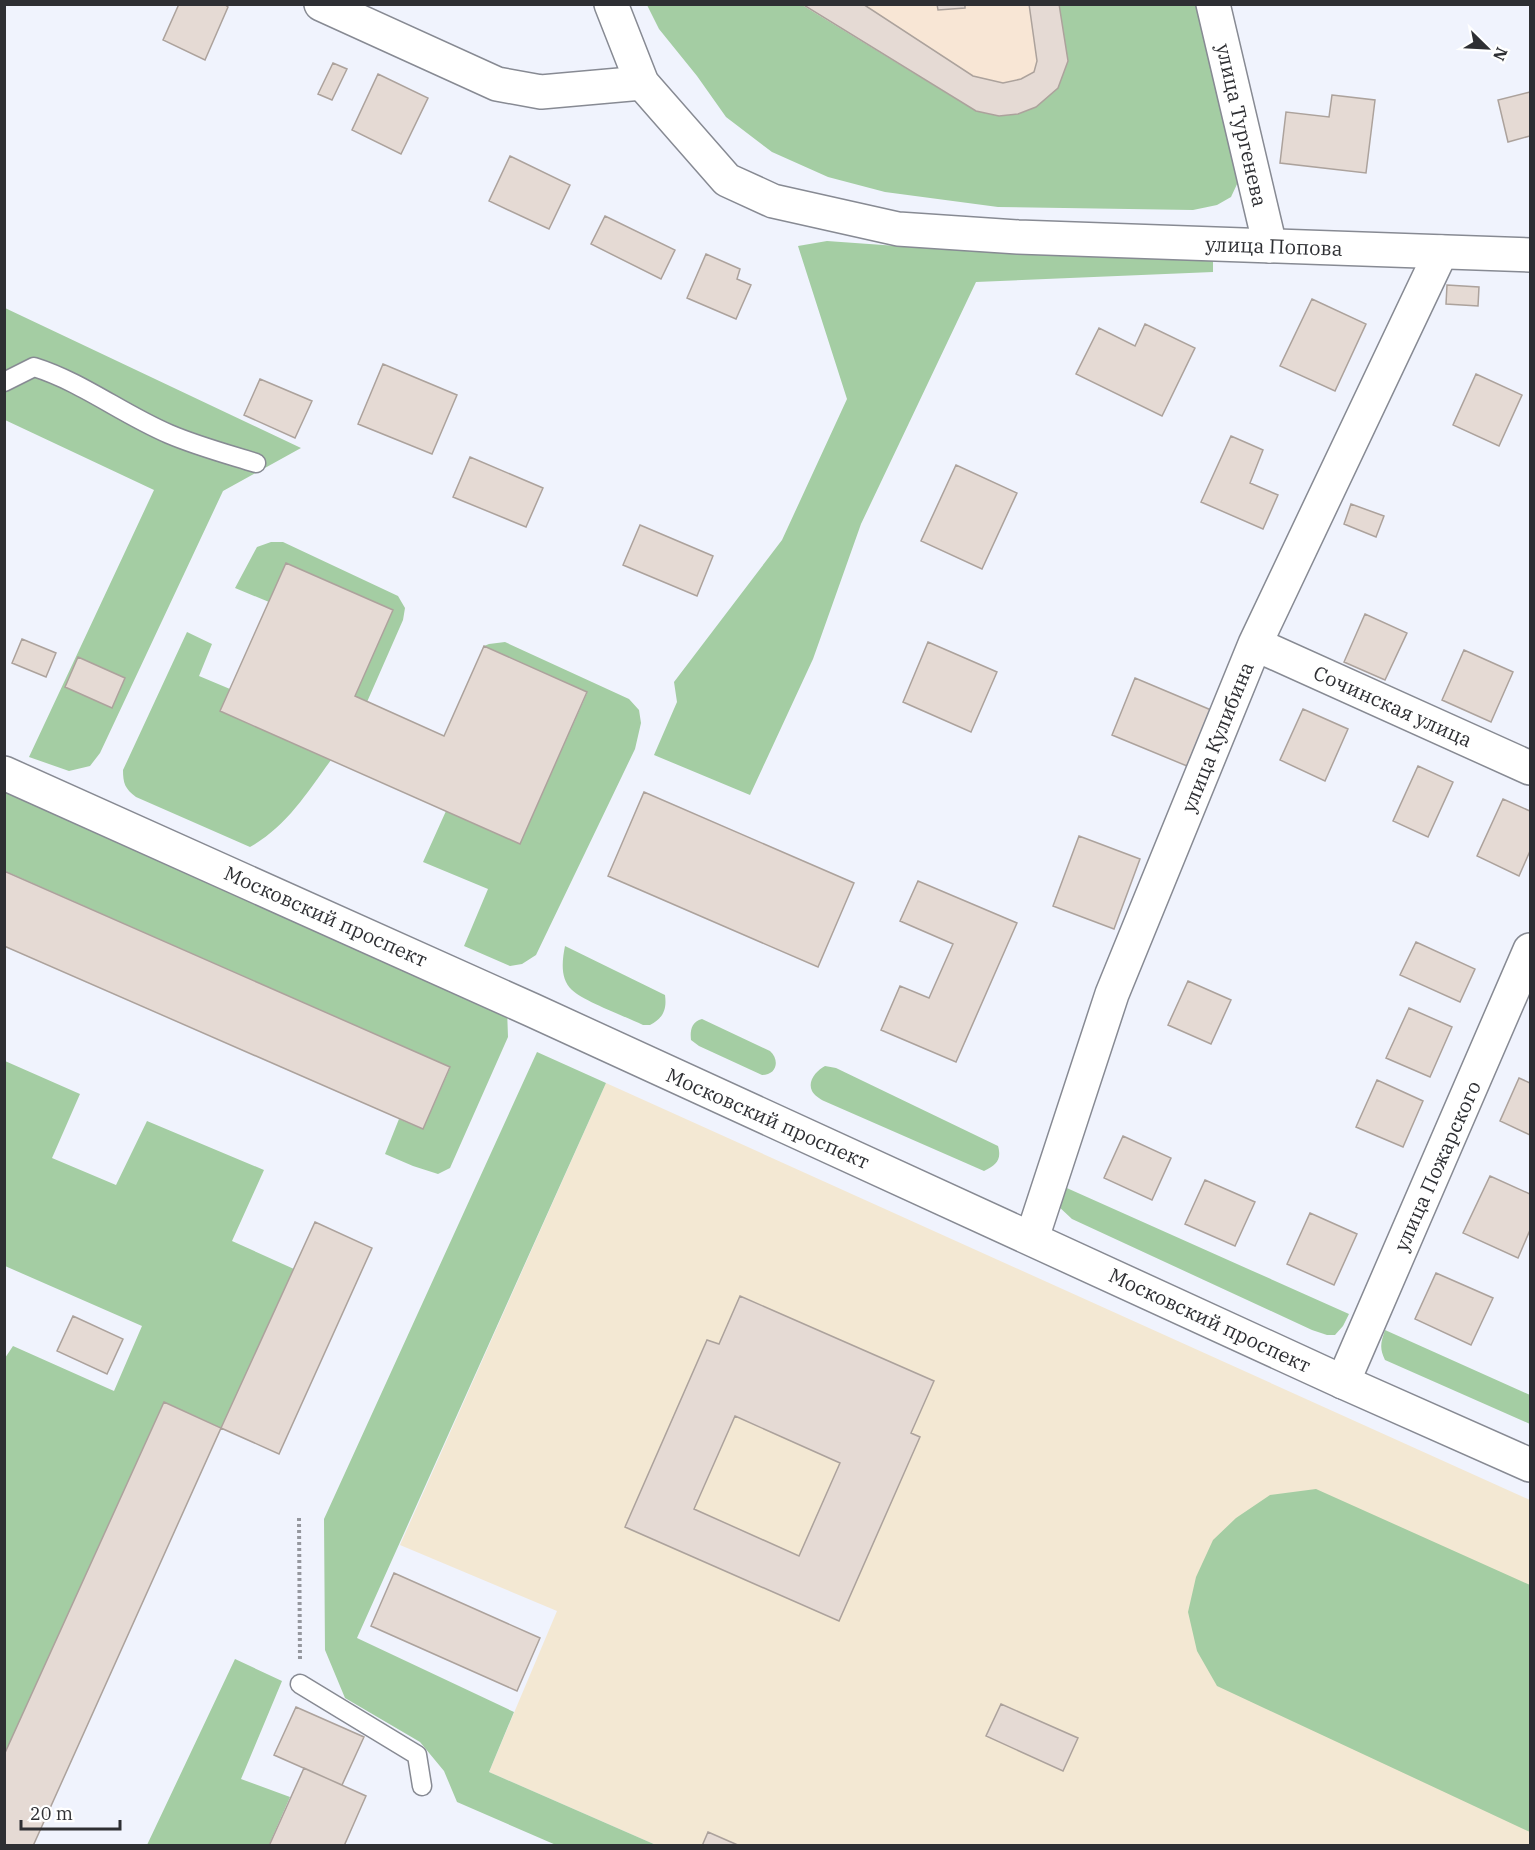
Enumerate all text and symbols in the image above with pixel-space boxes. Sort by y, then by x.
north arrow [1457,18,1517,78]
street label: улица Тургенева [1210,41,1274,209]
text: N [1489,44,1512,64]
street label: улица Попова [1205,230,1343,262]
street label: улица Кулибина [1174,658,1260,816]
street label: Сочинская улица [1309,659,1477,753]
street label: Московский проспект [220,859,432,973]
street label: Московский проспект [662,1061,874,1175]
street label: улица Пожарского [1387,1076,1487,1256]
street label: Московский проспект [1105,1261,1315,1379]
scale bar [21,1793,120,1831]
text: 20 m [30,1802,73,1825]

